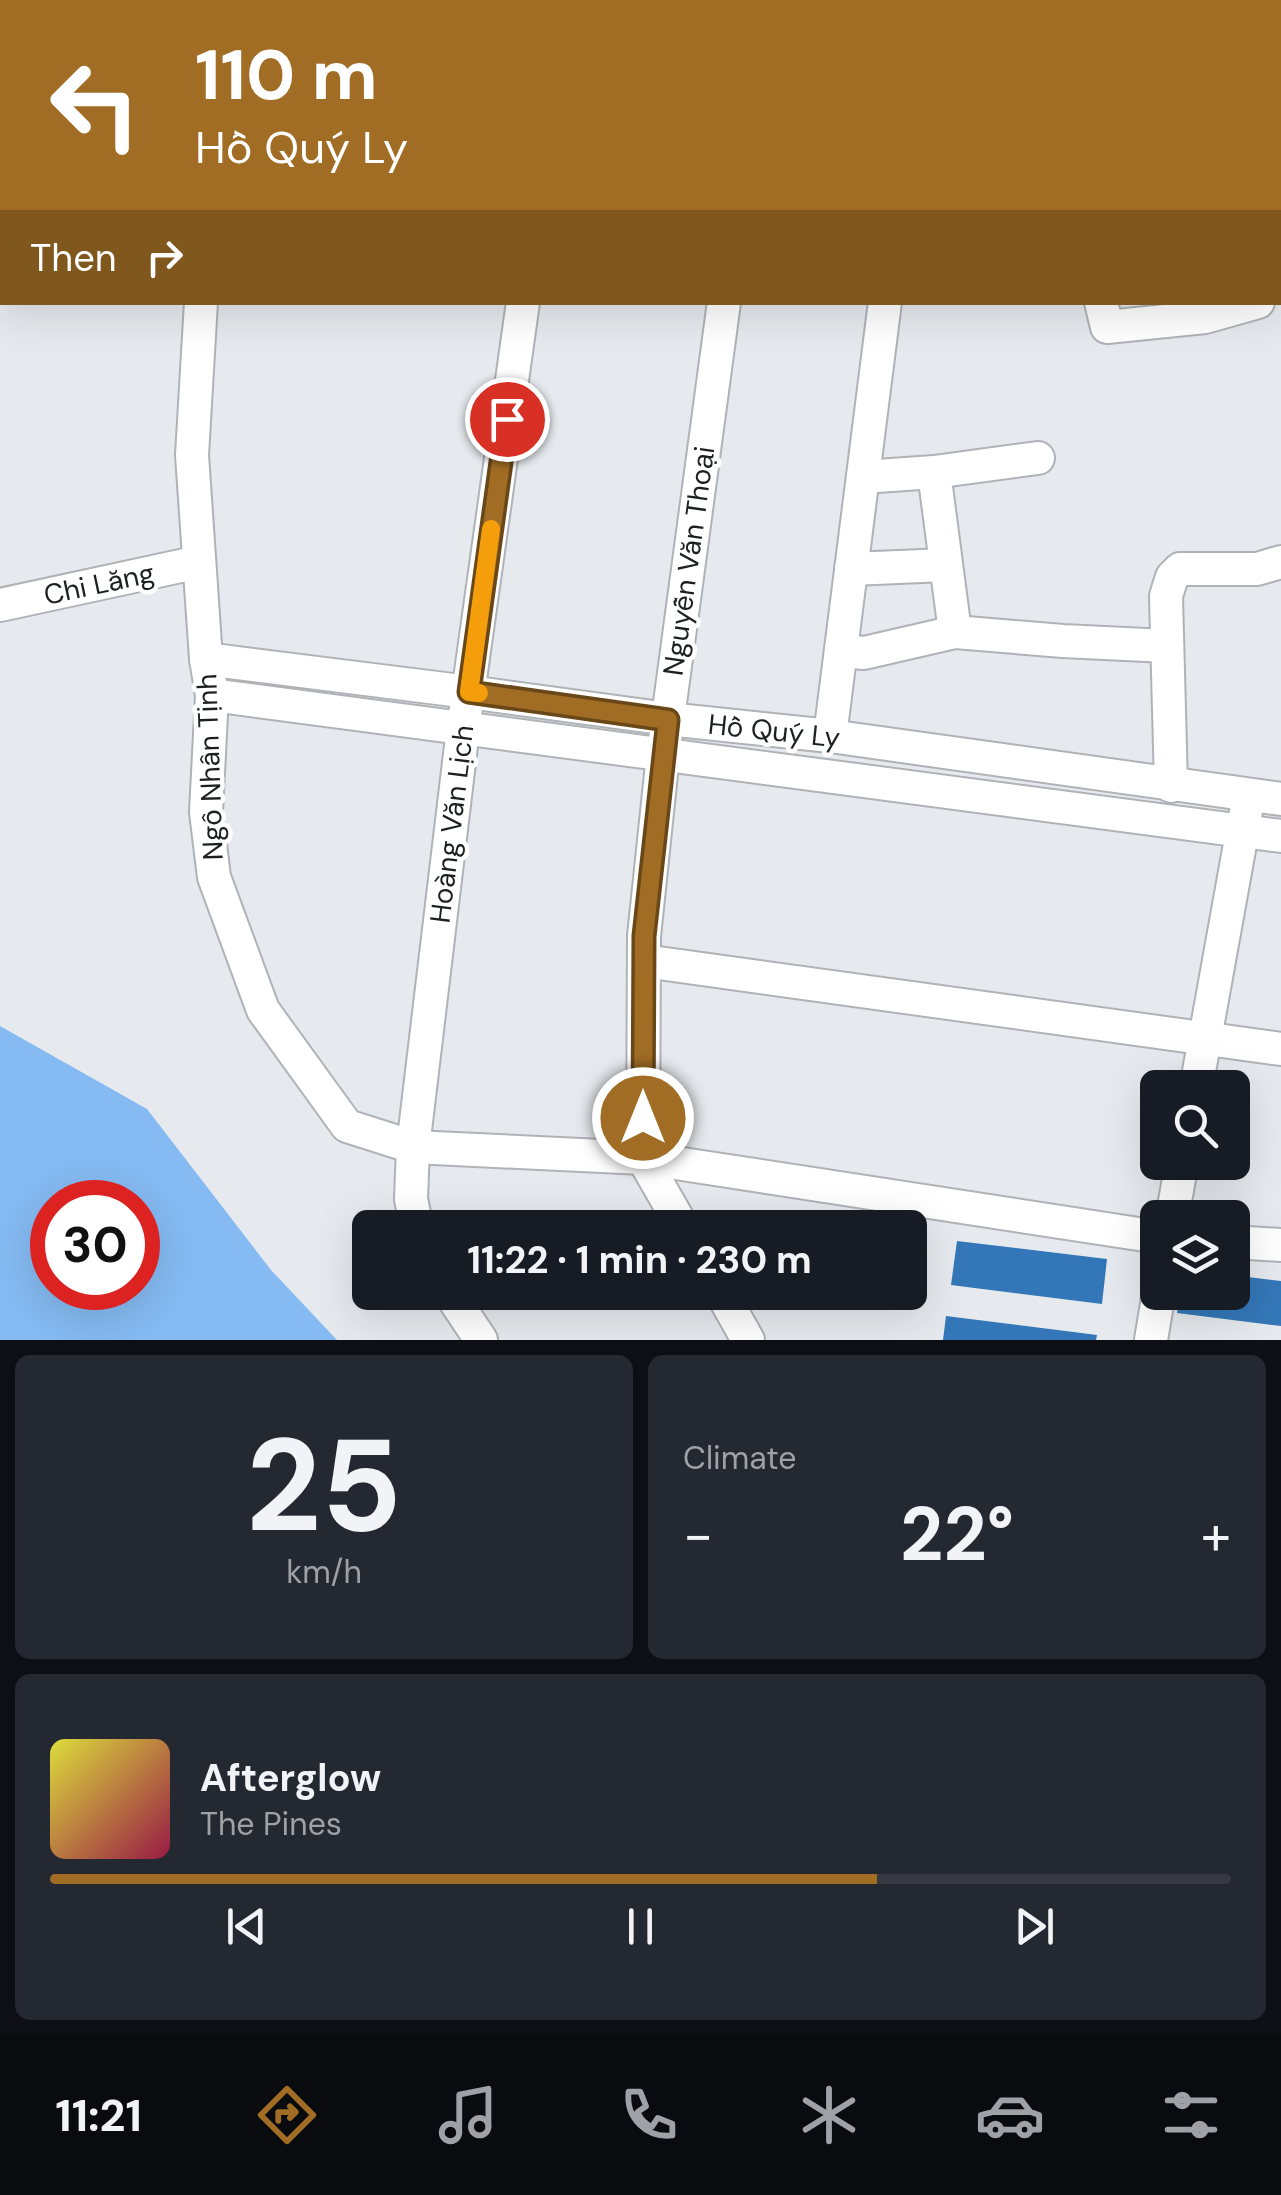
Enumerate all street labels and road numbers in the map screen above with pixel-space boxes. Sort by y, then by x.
street label: Nguyễn Văn Thoại [655,444,723,678]
street label: Chi Lăng [40,554,158,614]
street label: Ngô Nhân Tịnh [188,673,232,861]
street label: Hồ Quý Ly [706,706,842,756]
street label: Hoàng Văn Lịch [422,723,482,925]

